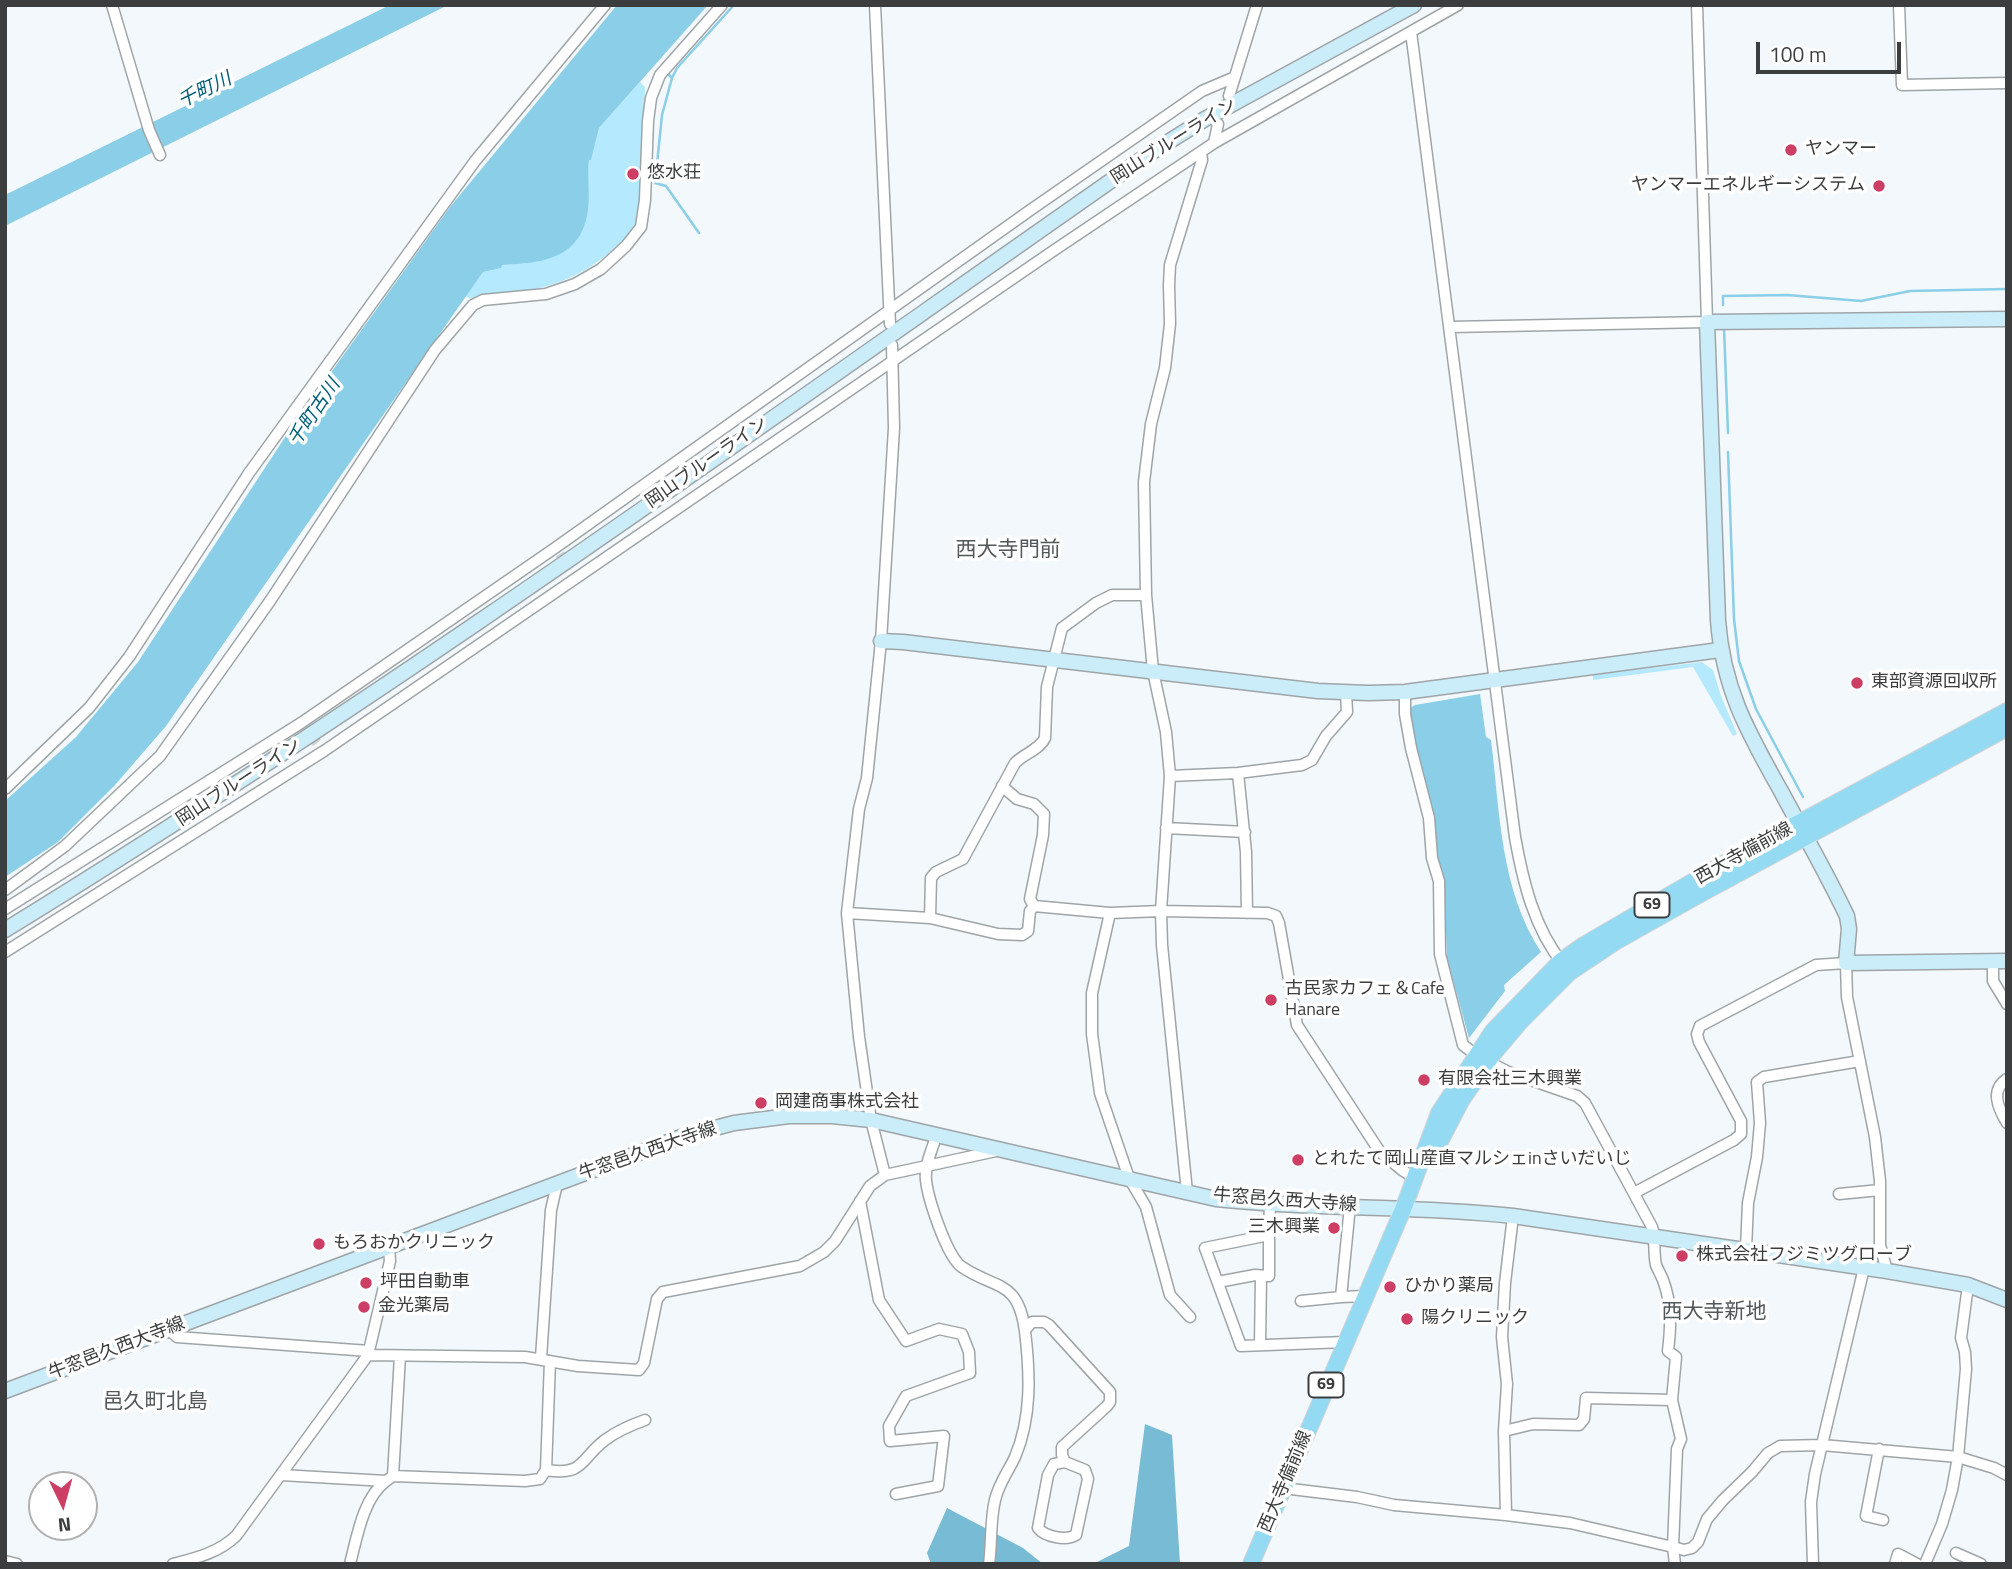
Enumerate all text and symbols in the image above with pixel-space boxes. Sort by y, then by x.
scale bar [1760,28,1905,72]
text: 100 m [1769,38,1826,70]
water label: 千町川 [174,68,236,114]
street label: 岡山ブルーライン [1107,95,1241,189]
place label: ヤンマー [1805,139,1877,161]
marker: ヤンマー [1783,142,1799,158]
place label: 悠水荘 [647,163,701,185]
marker: 悠水荘 [625,166,641,182]
place label: ヤンマーエネルギーシステム [1631,175,1865,197]
marker: ヤンマーエネルギーシステム [1871,178,1887,194]
water label: 千町古川 [284,375,346,451]
street label: 岡山ブルーライン [642,413,772,513]
district label: 西大寺門前 [956,538,1060,564]
place label: 東部資源回収所 [1871,672,1997,694]
marker: 東部資源回収所 [1849,675,1865,691]
street label: 岡山ブルーライン [173,735,305,831]
street label: 西大寺備前線 [1692,818,1796,890]
road number: 69 [1634,892,1670,917]
place label: 古民家カフェ＆Cafe Hanare [1285,979,1445,1021]
marker: 古民家カフェ＆Cafe Hanare [1263,992,1279,1008]
place label: 有限会社三木興業 [1438,1069,1582,1091]
marker: 有限会社三木興業 [1416,1072,1432,1088]
place label: 岡建商事株式会社 [775,1092,919,1114]
marker: 岡建商事株式会社 [753,1095,769,1111]
street label: 牛窓邑久西大寺線 [576,1118,720,1186]
place label: とれたて岡山産直マルシェinさいだいじ [1312,1149,1632,1171]
marker: とれたて岡山産直マルシェinさいだいじ [1290,1152,1306,1168]
street label: 牛窓邑久西大寺線 [1212,1185,1358,1217]
place label: 三木興業 [1248,1217,1320,1239]
marker: 三木興業 [1326,1220,1342,1236]
place label: もろおかクリニック [333,1233,495,1255]
marker: もろおかクリニック [311,1236,327,1252]
place label: 株式会社フジミツグローブ [1696,1245,1912,1267]
marker: 株式会社フジミツグローブ [1674,1248,1690,1264]
place label: 坪田自動車 [380,1272,470,1294]
marker: 坪田自動車 [358,1275,374,1291]
place label: ひかり薬局 [1404,1276,1494,1298]
marker: ひかり薬局 [1382,1279,1398,1295]
place label: 金光薬局 [378,1296,450,1318]
marker: 金光薬局 [356,1299,372,1315]
district label: 西大寺新地 [1662,1300,1766,1326]
place label: 陽クリニック [1421,1308,1529,1330]
marker: 陽クリニック [1399,1311,1415,1327]
street label: 牛窓邑久西大寺線 [46,1313,188,1385]
road number: 69 [1308,1372,1344,1398]
district label: 邑久町北島 [103,1390,207,1416]
street label: 西大寺備前線 [1255,1428,1317,1536]
north arrow [28,1471,98,1541]
text: N [57,1510,73,1540]

